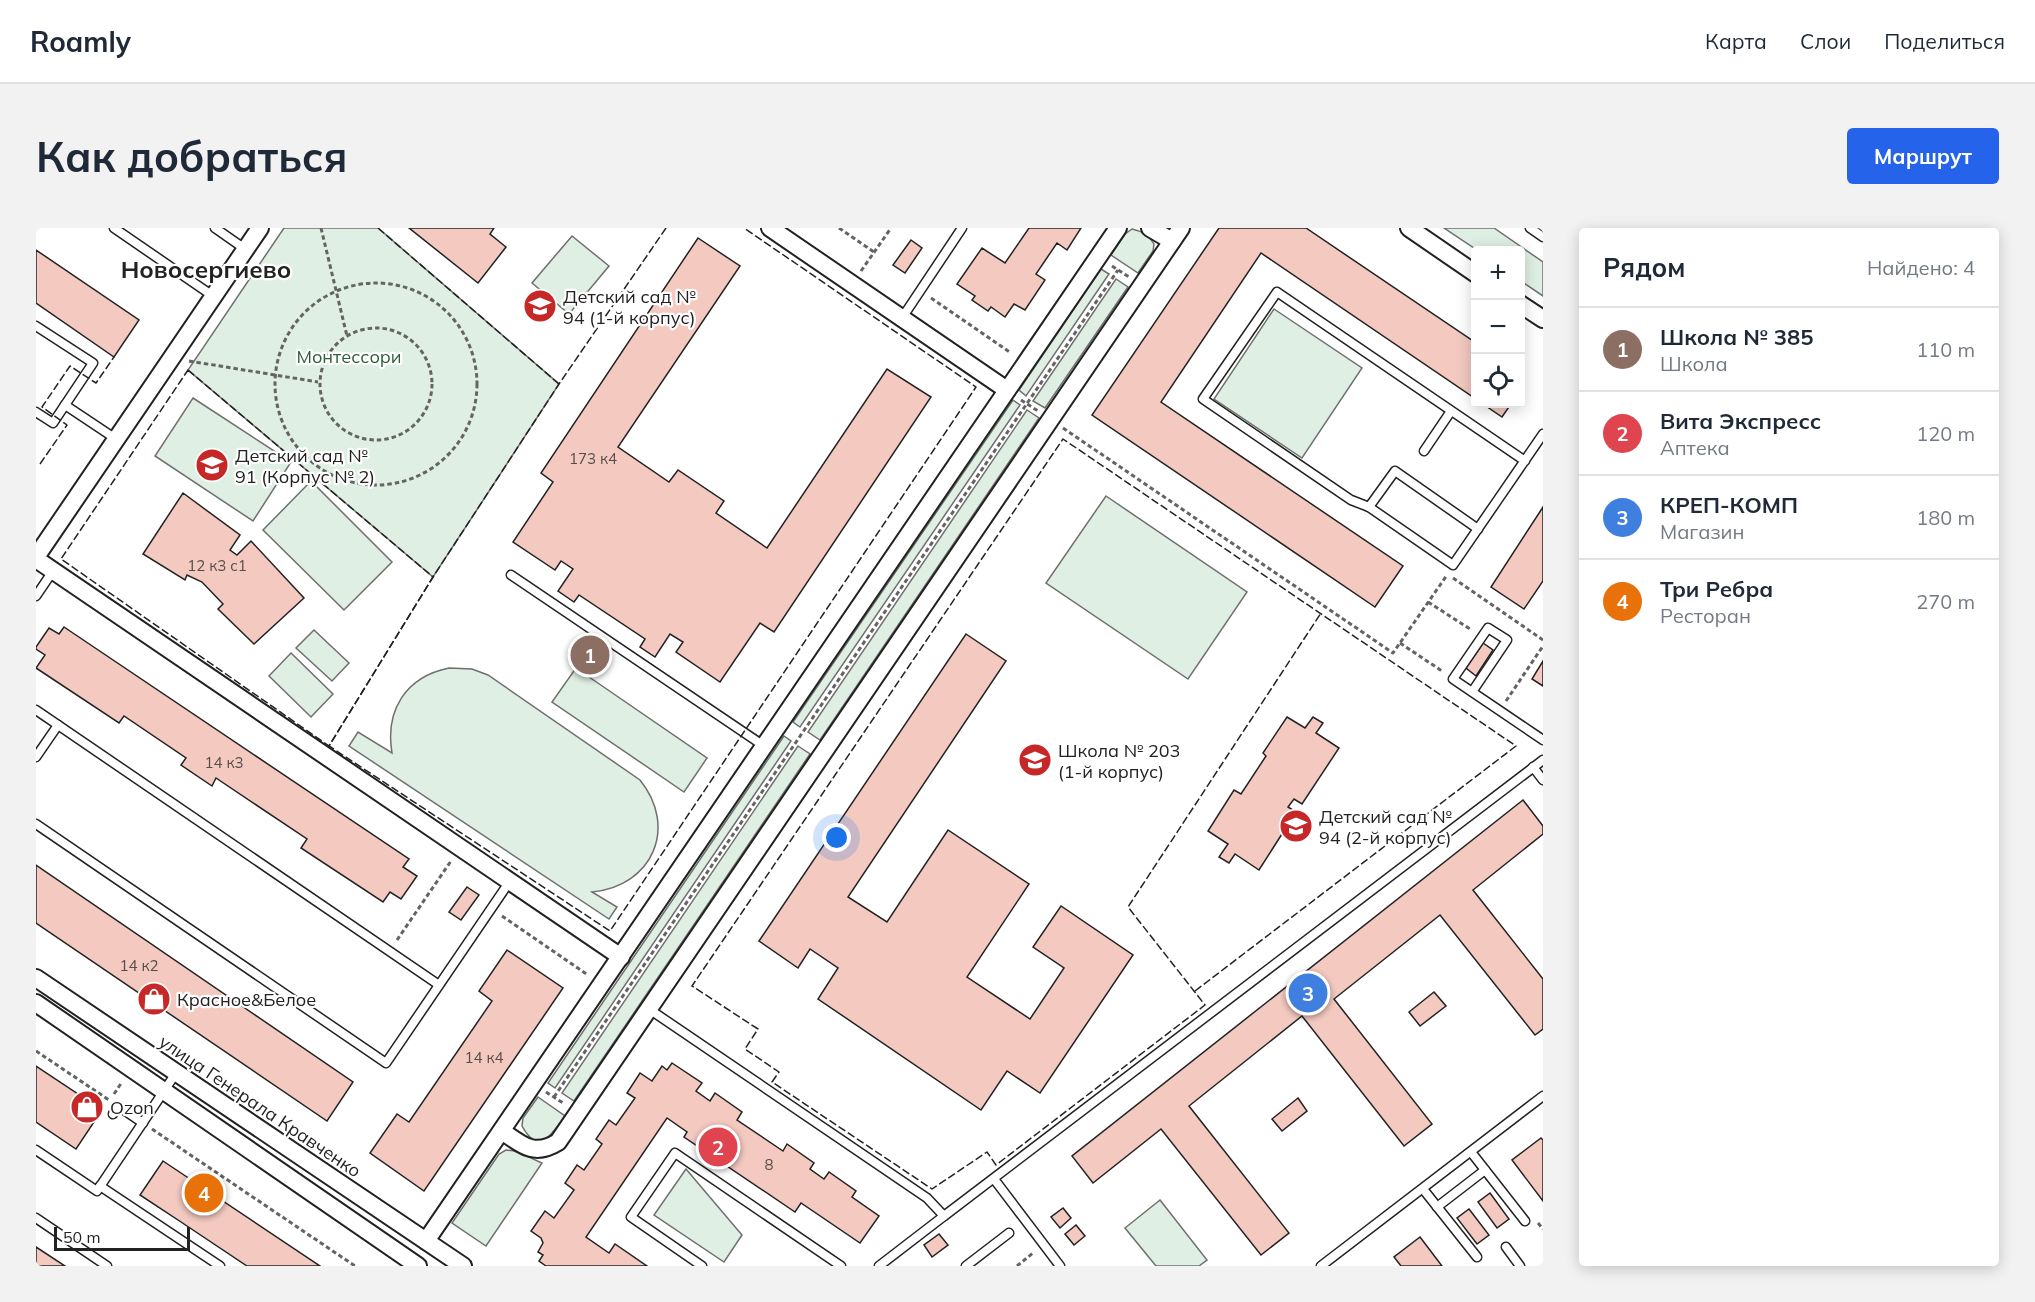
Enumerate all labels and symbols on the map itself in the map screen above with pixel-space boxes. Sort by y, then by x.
district label: Новосергиево [121,254,291,284]
place label: Детский сад № 94 (1-й корпус) [563,285,696,329]
school or university icon: Детский сад № 94 (1-й корпус) [522,288,558,324]
park label: Монтессори [296,345,402,368]
place label: Детский сад № 91 (Корпус № 2) [235,444,375,488]
school or university icon: Детский сад № 91 (Корпус № 2) [194,447,230,483]
house number: 173 к4 [569,449,617,468]
house number: 12 к3 c1 [187,556,247,575]
pin: 1 [570,632,610,678]
place label: Школа № 203 (1-й корпус) [1058,739,1180,783]
school or university icon: Школа № 203 (1-й корпус) [1017,742,1053,778]
house number: 14 к3 [205,753,244,772]
place label: Детский сад № 94 (2-й корпус) [1319,805,1452,849]
school or university icon: Детский сад № 94 (2-й корпус) [1278,808,1314,844]
your location [822,823,851,852]
house number: 14 к2 [120,956,159,975]
pin: 3 [1288,970,1328,1016]
shop icon: Красное&Белое [136,981,172,1017]
place label: Красное&Белое [177,988,316,1011]
street label: улица Генерала Кравченко [155,1030,365,1182]
house number: 14 к4 [465,1048,504,1067]
shop icon: Ozon [69,1089,105,1125]
place label: Ozon [110,1096,154,1119]
pin: 2 [698,1124,738,1170]
house number: 8 [764,1155,774,1174]
pin: 4 [184,1170,224,1216]
scale bar [54,1224,190,1252]

